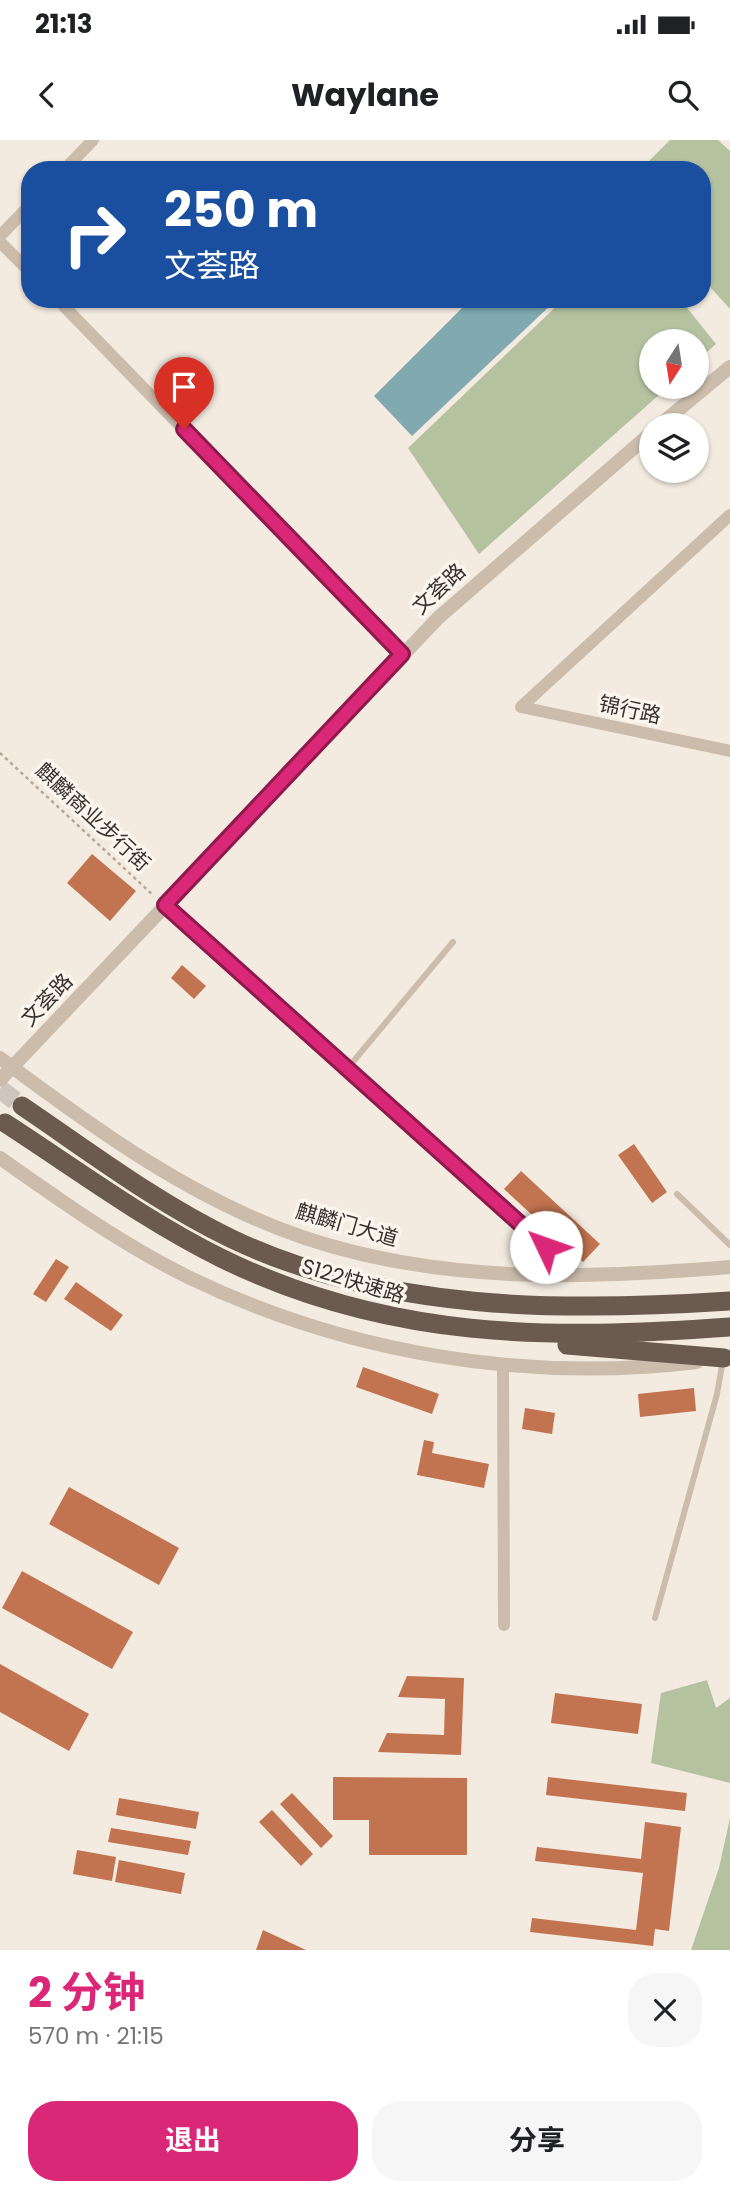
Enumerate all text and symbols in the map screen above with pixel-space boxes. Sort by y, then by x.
text: 21:13 [35,6,93,42]
text: Waylane [291,72,439,117]
icon: back [28,76,66,114]
icon: search [664,76,702,114]
text: 250 m [164,176,318,244]
icon: right [49,189,140,280]
text: 文荟路 [164,243,260,288]
north arrow [639,329,709,399]
map controls [639,329,709,483]
pin [154,357,214,429]
icon: arrive [165,368,203,406]
button: layers [639,413,709,483]
street label: 文荟路 [406,557,472,621]
street label: 锦行路 [596,689,664,730]
street label: 麒麟商业步行街 [30,756,157,877]
street label: 文荟路 [14,967,79,1032]
street label: 麒麟门大道 [293,1196,402,1253]
position arrow [509,1210,583,1284]
street label: S122快速路 [298,1251,408,1310]
text: 2 分钟 [28,1963,145,2022]
button: close [628,1973,702,2047]
text: 570 m · 21:15 [28,2020,164,2052]
button: 退出 [28,2101,358,2181]
button: 分享 [372,2101,702,2181]

